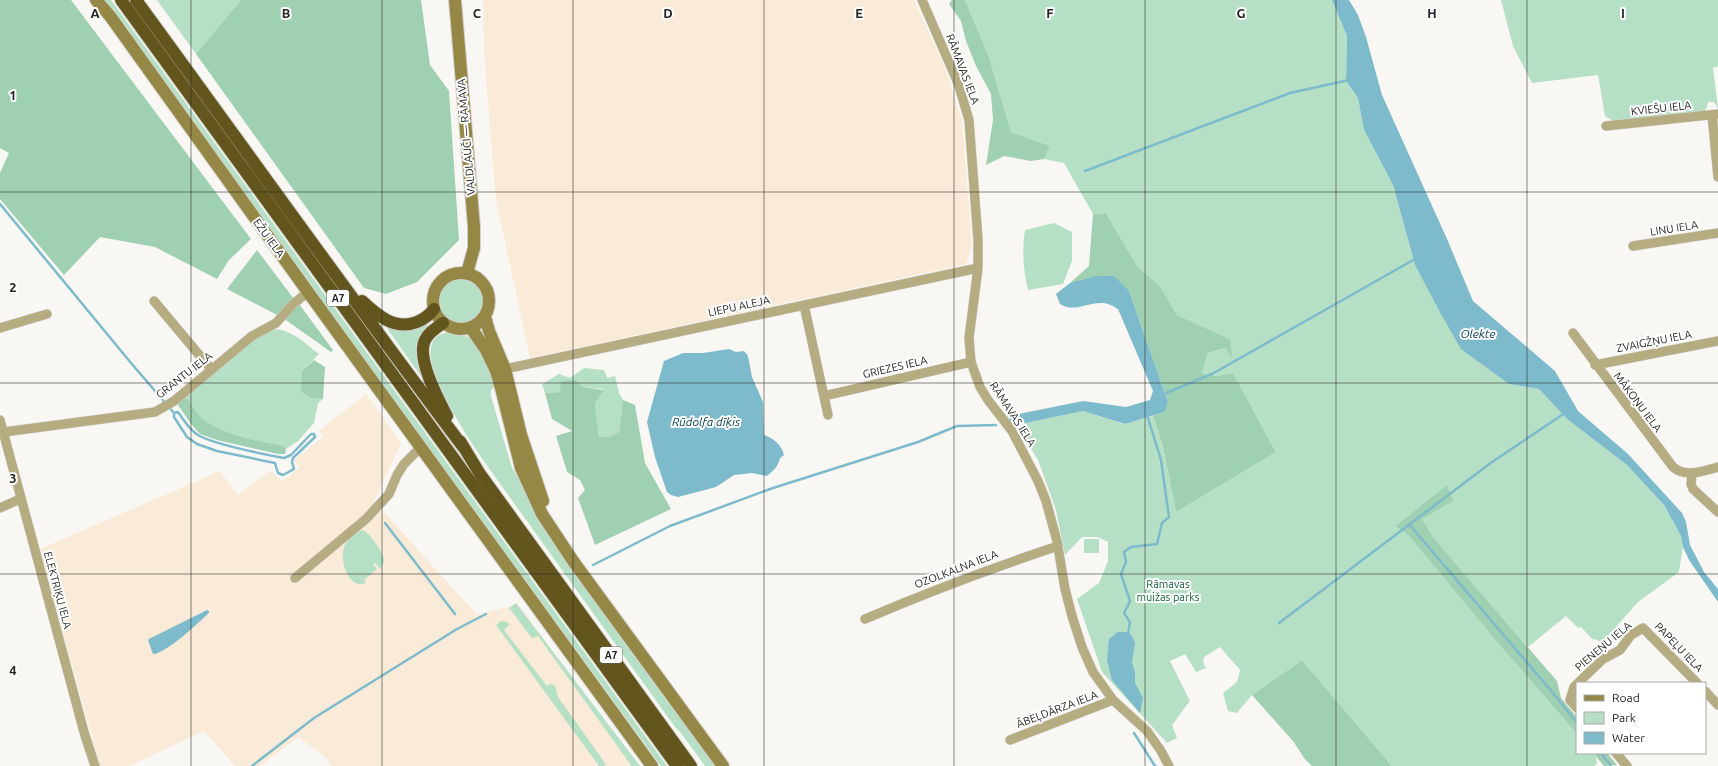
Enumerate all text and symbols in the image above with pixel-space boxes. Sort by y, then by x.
text: A [90,6,100,20]
text: B [282,6,291,20]
text: C [473,6,482,20]
text: D [663,6,673,20]
text: E [855,6,863,20]
text: F [1046,6,1054,20]
text: G [1237,6,1246,20]
text: H [1427,6,1437,20]
text: I [1621,6,1625,20]
street label: RĀMAVAS IELA [944,32,982,107]
street label: VALDLAUČI — RĀMAVA [454,77,477,196]
text: 1 [9,88,17,102]
street label: KVIEŠU IELA [1630,98,1693,117]
street label: EŽU IELA [251,216,288,260]
street label: LINU IELA [1649,218,1700,238]
text: 2 [9,280,17,294]
road number: A7 [327,290,349,306]
street label: LIEPU ALEJA [707,293,772,318]
water label: Olekte [1460,327,1496,340]
street label: ZVAIGŽŅU IELA [1615,327,1693,354]
street label: GRANTU IELA [154,349,215,401]
street label: GRIEZES IELA [862,354,929,380]
street label: MĀKOŅU IELA [1612,370,1665,435]
street label: RĀMAVAS IELA [988,379,1039,449]
water label: Rūdolfa dīķis [672,415,740,428]
text: 3 [9,471,17,485]
street label: OZOLKALNA IELA [913,547,1000,590]
street label: ELEKTRIĶU IELA [42,550,74,631]
park label: Rāmavas muižas parks [1136,578,1200,603]
street label: PIENEŅU IELA [1573,619,1634,673]
street label: PAPEĻU IELA [1653,620,1706,675]
road number: A7 [600,647,622,663]
text: 4 [9,663,17,677]
legend [1576,682,1706,754]
street label: ĀBEĻDĀRZA IELA [1015,688,1100,730]
text: Road [1612,691,1640,704]
text: Park [1612,711,1636,724]
text: Water [1612,731,1645,744]

